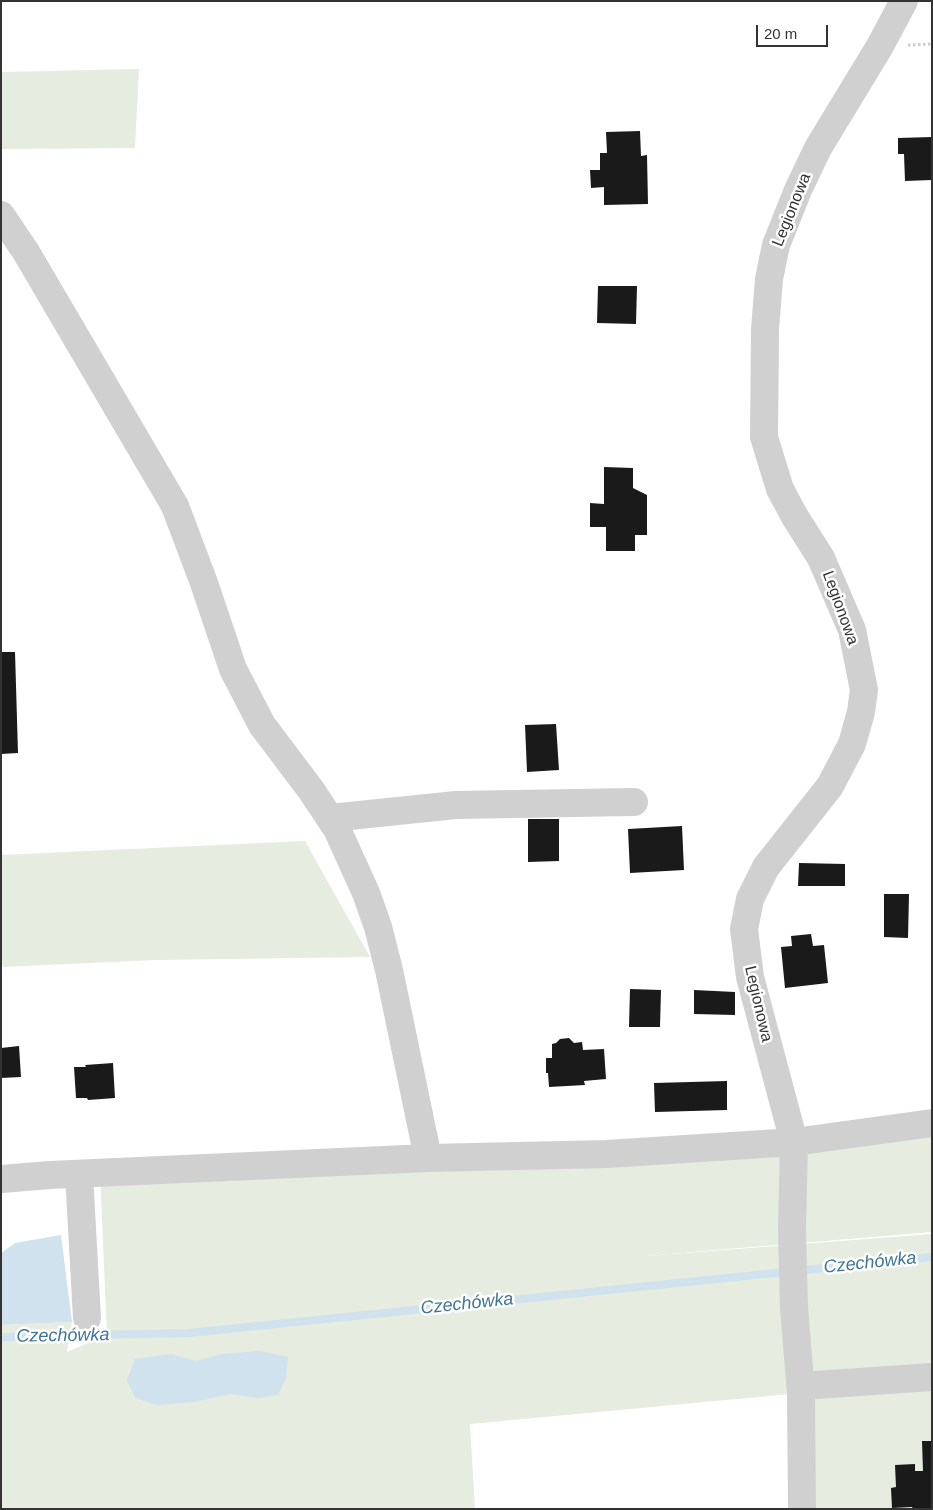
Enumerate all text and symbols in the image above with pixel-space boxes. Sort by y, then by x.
scale bar [758,15,830,47]
text: 20 m [764,25,797,42]
street label: Legionowa [769,171,815,249]
street label: Legionowa [818,568,862,648]
street label: Legionowa [740,964,776,1044]
water label: Czechówka [823,1247,917,1279]
water label: Czechówka [420,1288,514,1320]
water label: Czechówka [16,1324,110,1348]

